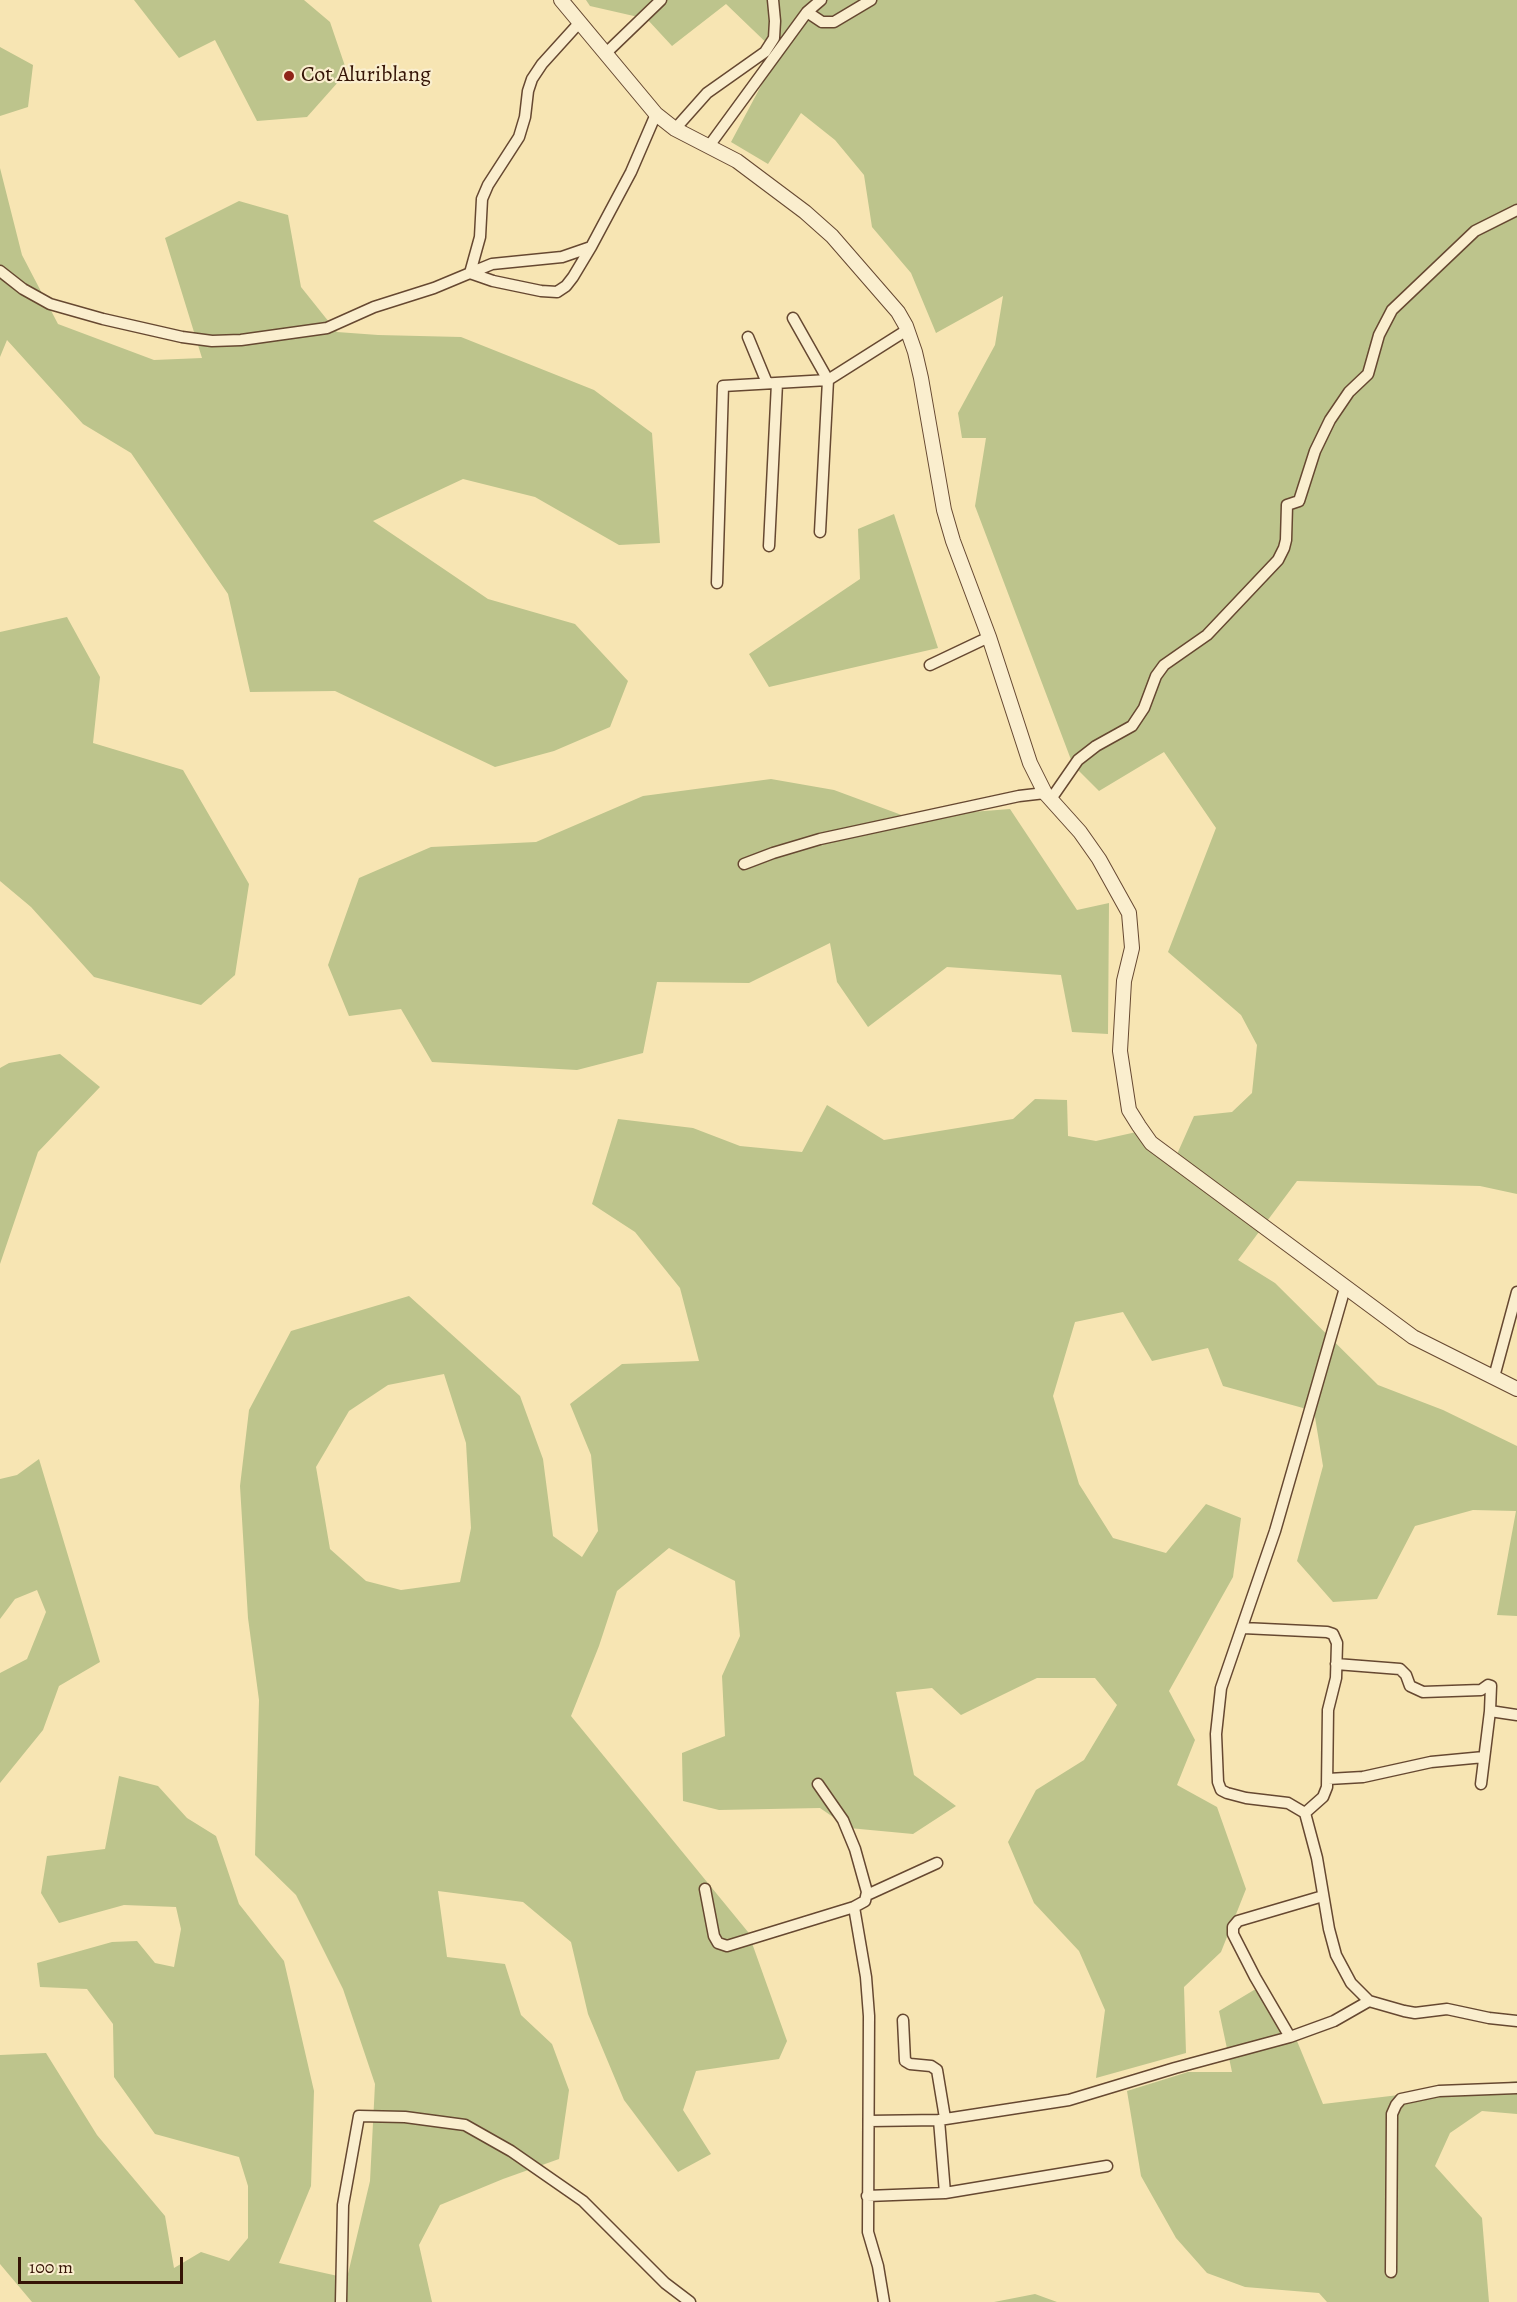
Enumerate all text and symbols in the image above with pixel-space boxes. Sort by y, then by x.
place label: Cot Aluriblang [301,63,431,89]
marker: Cot Aluriblang [282,69,296,83]
scale bar [21,2245,186,2283]
text: 100 m [29,2255,73,2279]

